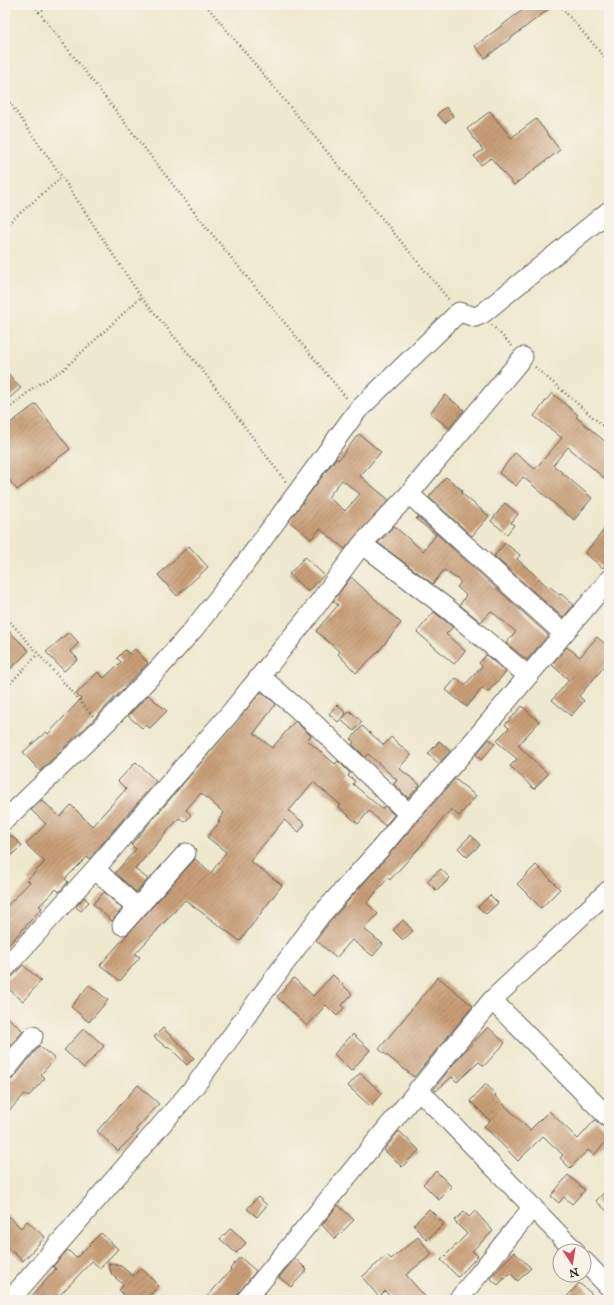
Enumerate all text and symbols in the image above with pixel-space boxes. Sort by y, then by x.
north arrow [552,1243,592,1283]
text: N [567,1265,580,1280]

